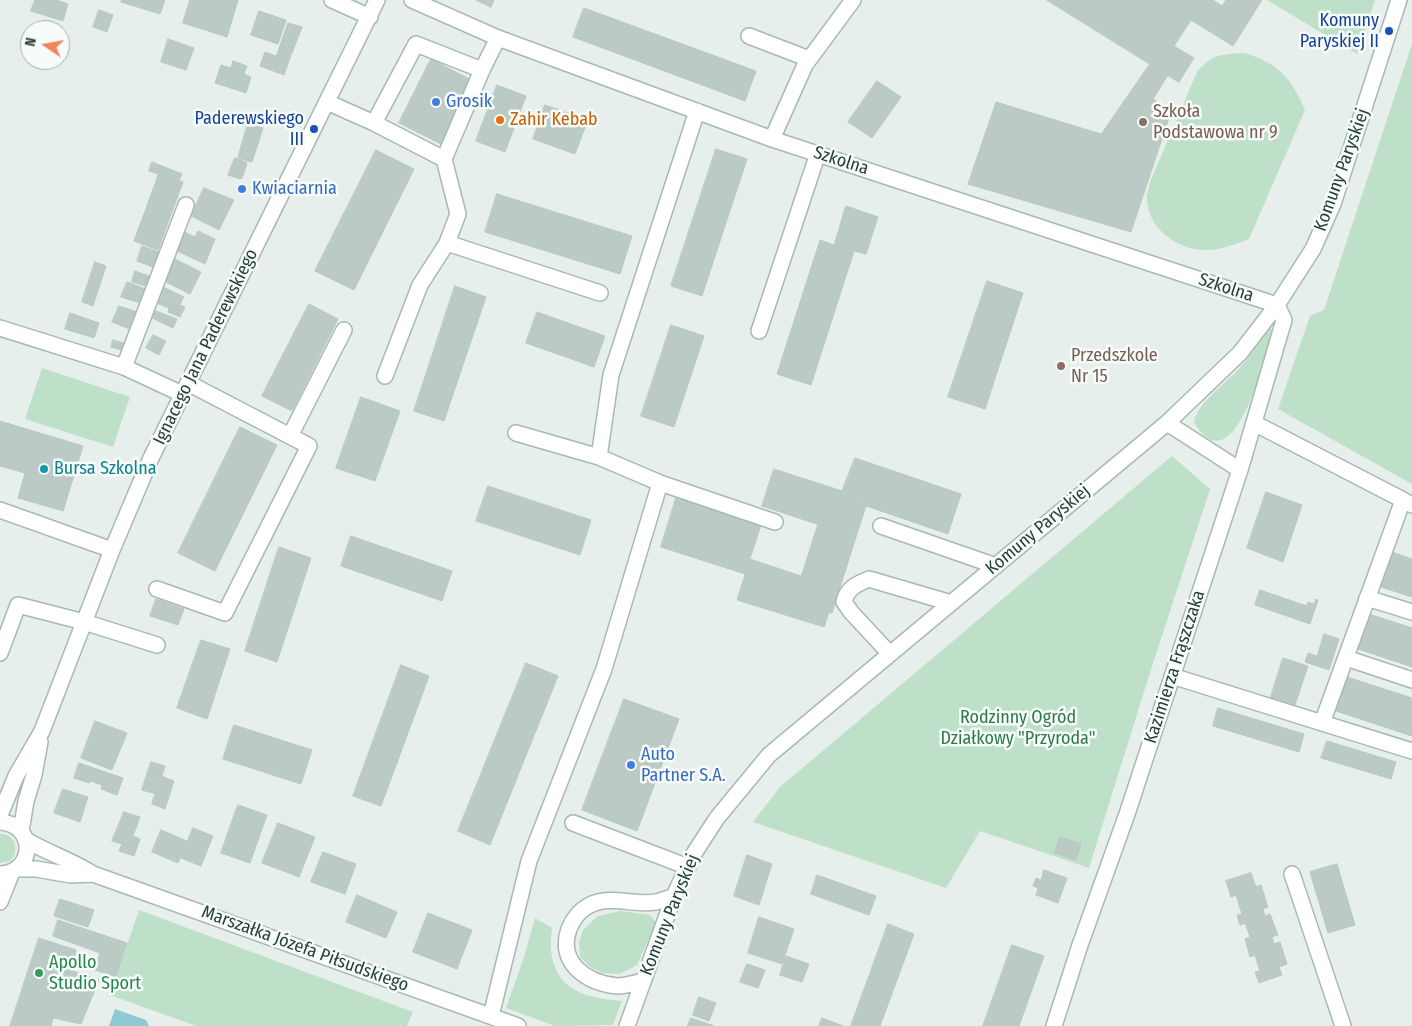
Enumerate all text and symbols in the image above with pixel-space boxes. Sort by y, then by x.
place label: Komuny Paryskiej II [1300,10,1379,52]
north arrow [20,20,70,70]
marker: Komuny Paryskiej II [1383,25,1395,37]
text: N [22,36,40,48]
place label: Grosik [446,91,492,113]
marker: Grosik [430,96,442,108]
place label: Szkoła Podstawowa nr 9 [1153,101,1278,144]
street label: Komuny Paryskiej [1310,106,1374,234]
place label: Paderewskiego III [195,108,304,150]
place label: Zahir Kebab [510,109,598,131]
marker: Zahir Kebab [494,114,506,126]
marker: Szkoła Podstawowa nr 9 [1137,116,1149,128]
marker: Paderewskiego III [308,123,320,135]
street label: Szkolna [811,142,871,180]
place label: Kwiaciarnia [252,178,337,200]
marker: Kwiaciarnia [236,183,248,195]
street label: Ignacego Jana Paderewskiego [149,246,263,448]
street label: Szkolna [1196,269,1256,307]
place label: Przedszkole Nr 15 [1071,345,1158,388]
marker: Przedszkole Nr 15 [1055,360,1067,372]
place label: Bursa Szkolna [54,458,157,480]
marker: Bursa Szkolna [38,463,50,475]
street label: Komuny Paryskiej [982,480,1094,580]
street label: Kazimierza Frąszczaka [1140,588,1210,746]
park label: Rodzinny Ogród Działkowy "Przyroda" [941,707,1095,750]
place label: Auto Partner S.A. [641,744,726,786]
marker: Auto Partner S.A. [625,759,637,771]
street label: Komuny Paryskiej [636,851,704,979]
street label: Marszałka Józefa Piłsudskiego [199,901,411,997]
place label: Apollo Studio Sport [49,952,141,994]
marker: Apollo Studio Sport [33,967,45,979]

